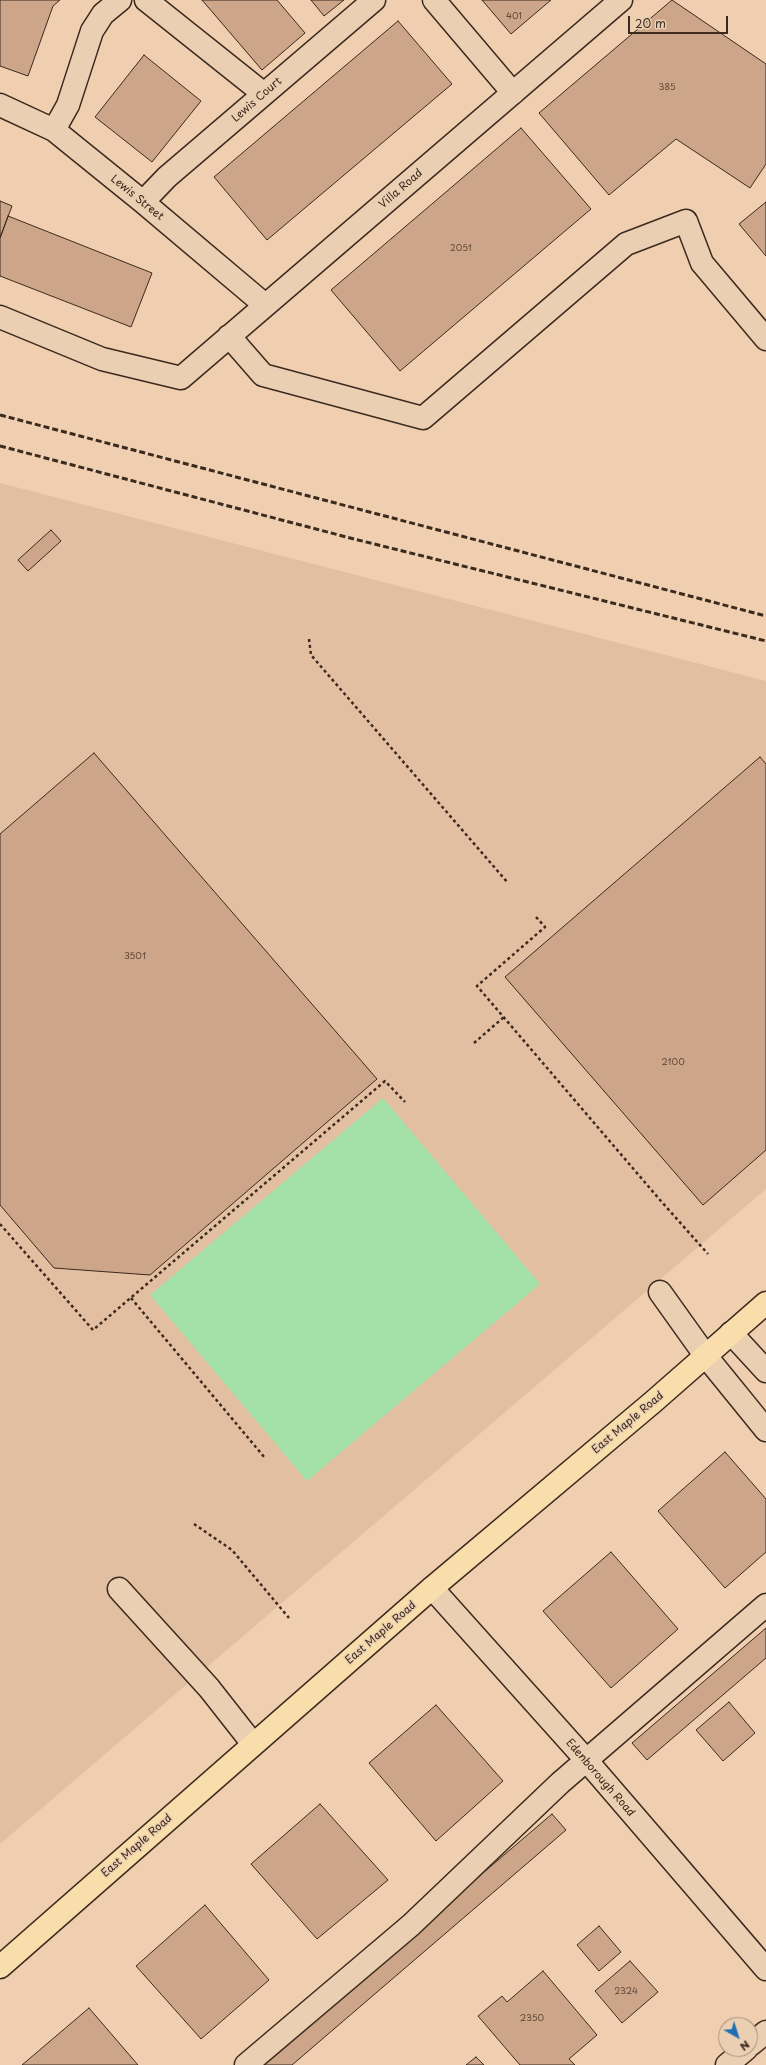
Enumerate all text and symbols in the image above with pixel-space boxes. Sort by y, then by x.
scale bar [630,8,730,34]
house number: 401 [506,12,522,22]
text: 20 m [635,14,666,32]
street label: Lewis Court [229,75,285,125]
house number: 385 [658,83,676,93]
street label: Villa Road [376,166,426,212]
street label: Lewis Street [108,173,166,223]
house number: 2051 [450,244,472,254]
house number: 3501 [124,952,146,962]
house number: 2100 [661,1058,685,1068]
street label: East Maple Road [590,1389,666,1457]
street label: East Maple Road [343,1599,419,1667]
street label: Edenborough Road [563,1736,637,1820]
street label: East Maple Road [99,1812,175,1880]
house number: 2324 [614,1987,638,1997]
house number: 2350 [520,2014,544,2024]
north arrow [718,2017,758,2057]
text: N [737,2037,754,2055]

